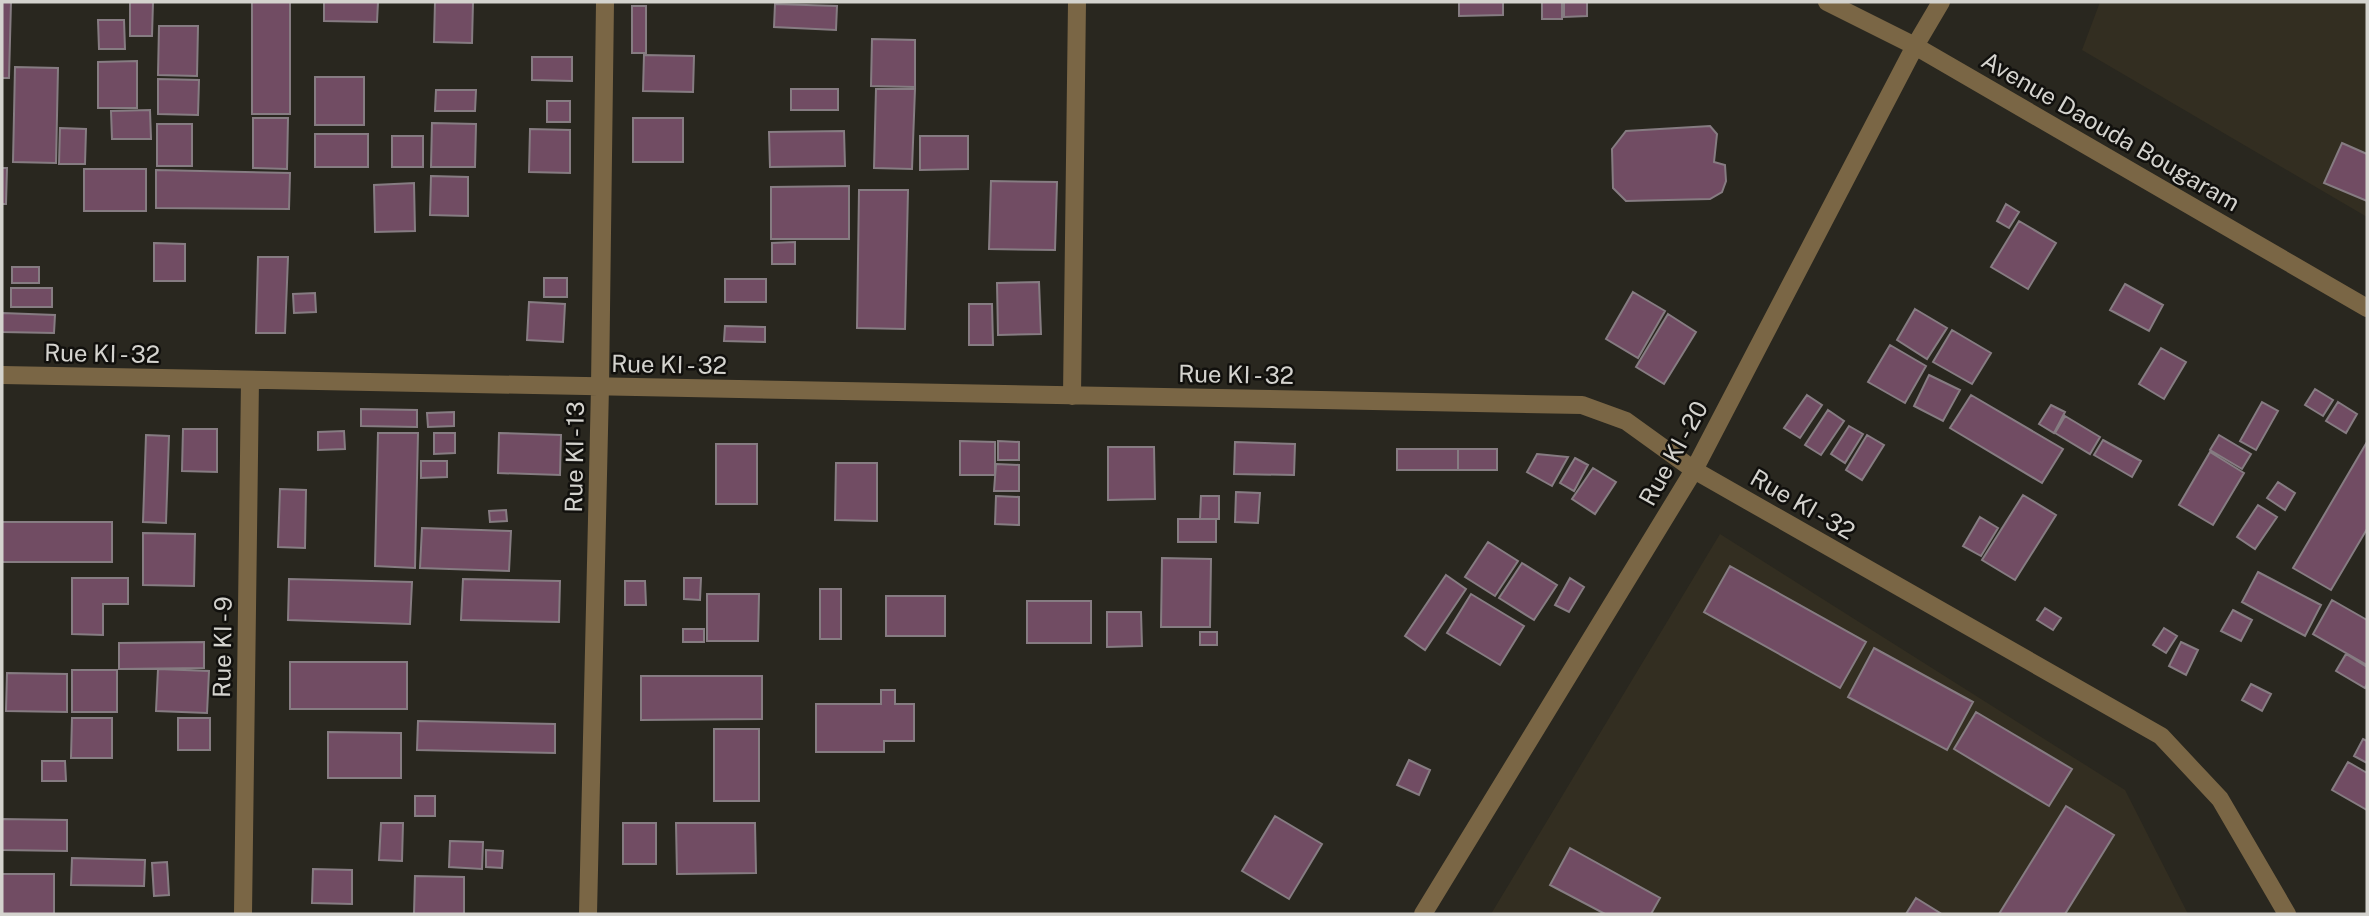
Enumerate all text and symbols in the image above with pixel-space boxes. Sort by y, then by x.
street label: Avenue Daouda Bougaram [1977,46,2245,216]
street label: Rue KI - 32 [44,338,160,368]
street label: Rue KI - 32 [611,349,727,379]
street label: Rue KI - 32 [1178,359,1294,389]
street label: Rue KI - 20 [1633,396,1713,510]
street label: Rue KI - 13 [559,401,589,513]
street label: Rue KI - 32 [1746,463,1860,545]
street label: Rue KI - 9 [207,596,237,698]

